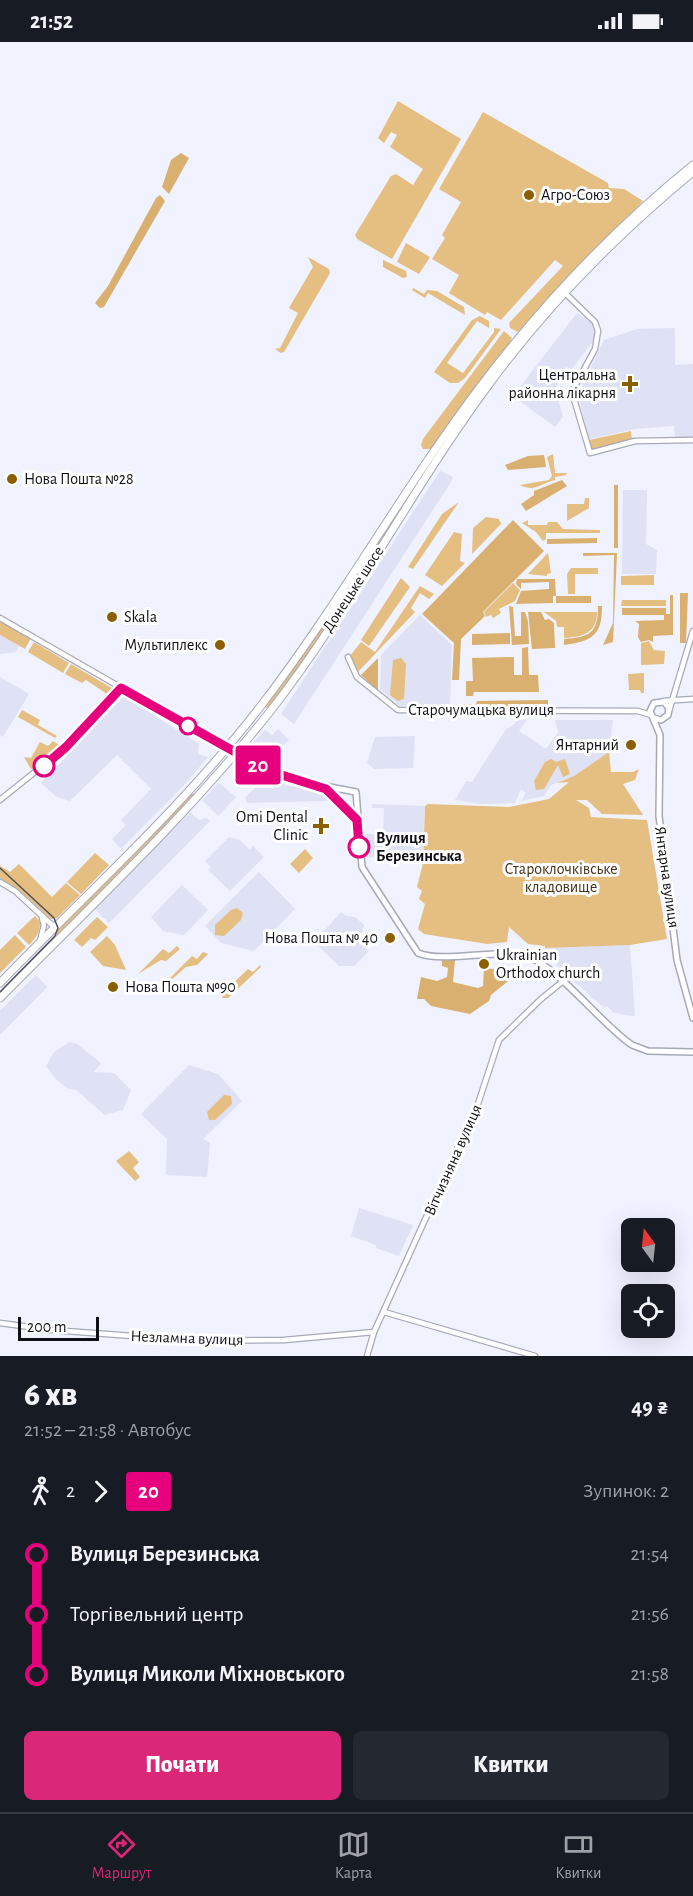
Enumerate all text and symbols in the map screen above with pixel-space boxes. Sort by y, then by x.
text: 21:52 [30,10,73,32]
place label: Агро-Союз [541,187,610,203]
marker: Агро-Союз [522,188,536,202]
place label: Центральна районна лікарня [509,367,616,401]
marker: Центральна районна лікарня [621,375,639,393]
place label: Нова Пошта №28 [24,471,134,487]
marker: Нова Пошта №28 [5,472,19,486]
street label: Донецьке шосе [319,543,387,635]
place label: Skala [124,609,157,625]
marker: Skala [105,610,119,624]
place label: Мультиплекс [124,637,208,654]
marker: Мультиплекс [213,638,227,652]
street label: Старочумацька вулиця [408,702,554,719]
unlabelled marker [179,717,197,735]
place label: Янтарний [555,737,619,753]
marker: Янтарний [624,738,638,752]
line badge: 20 [231,746,285,784]
unlabelled marker [33,755,55,777]
text: 20 [248,755,268,776]
place label: Omi Dental Clinic [236,809,308,843]
marker: Omi Dental Clinic [312,817,330,835]
street label: Янтарна вулиця [651,825,682,929]
place label: Вулиця Березинська [376,830,462,864]
marker: Вулиця Березинська [348,836,370,858]
park label: Староклочківське кладовище [504,861,618,895]
place label: Нова Пошта № 40 [265,930,378,946]
marker: Нова Пошта № 40 [383,931,397,945]
place label: Ukrainian Orthodox church [496,947,600,981]
marker: Ukrainian Orthodox church [477,957,491,971]
place label: Нова Пошта №90 [125,979,236,995]
marker: Нова Пошта №90 [106,980,120,994]
street label: Вітчизняна вулиця [421,1102,486,1218]
north arrow [621,1218,675,1272]
map controls [621,1218,675,1338]
button: locate [621,1284,675,1338]
scale bar [18,1314,99,1342]
text: 200 m [27,1319,67,1335]
street label: Незламна вулиця [130,1328,244,1349]
text: 6 хв [24,1379,77,1412]
text: 49 ₴ [631,1396,669,1418]
text: 21:52 – 21:58 · Автобус [24,1420,191,1440]
icon: walk [24,1475,57,1508]
icon: forward [84,1475,117,1508]
text: 2 [66,1481,75,1501]
text: 20 [138,1481,159,1502]
text: Зупинок: 2 [583,1481,669,1501]
text: Вулиця Березинська [70,1543,260,1565]
text: 21:54 [630,1544,669,1564]
text: Торгівельний центр [70,1603,244,1625]
text: 21:56 [631,1604,669,1624]
text: Вулиця Миколи Міхновського [70,1663,345,1685]
text: 21:58 [631,1664,669,1684]
button: Почати [24,1731,341,1800]
button: Квитки [353,1731,669,1800]
tab: Маршрут [92,1828,152,1883]
tab: Карта [335,1828,372,1883]
tab: Квитки [555,1828,601,1883]

